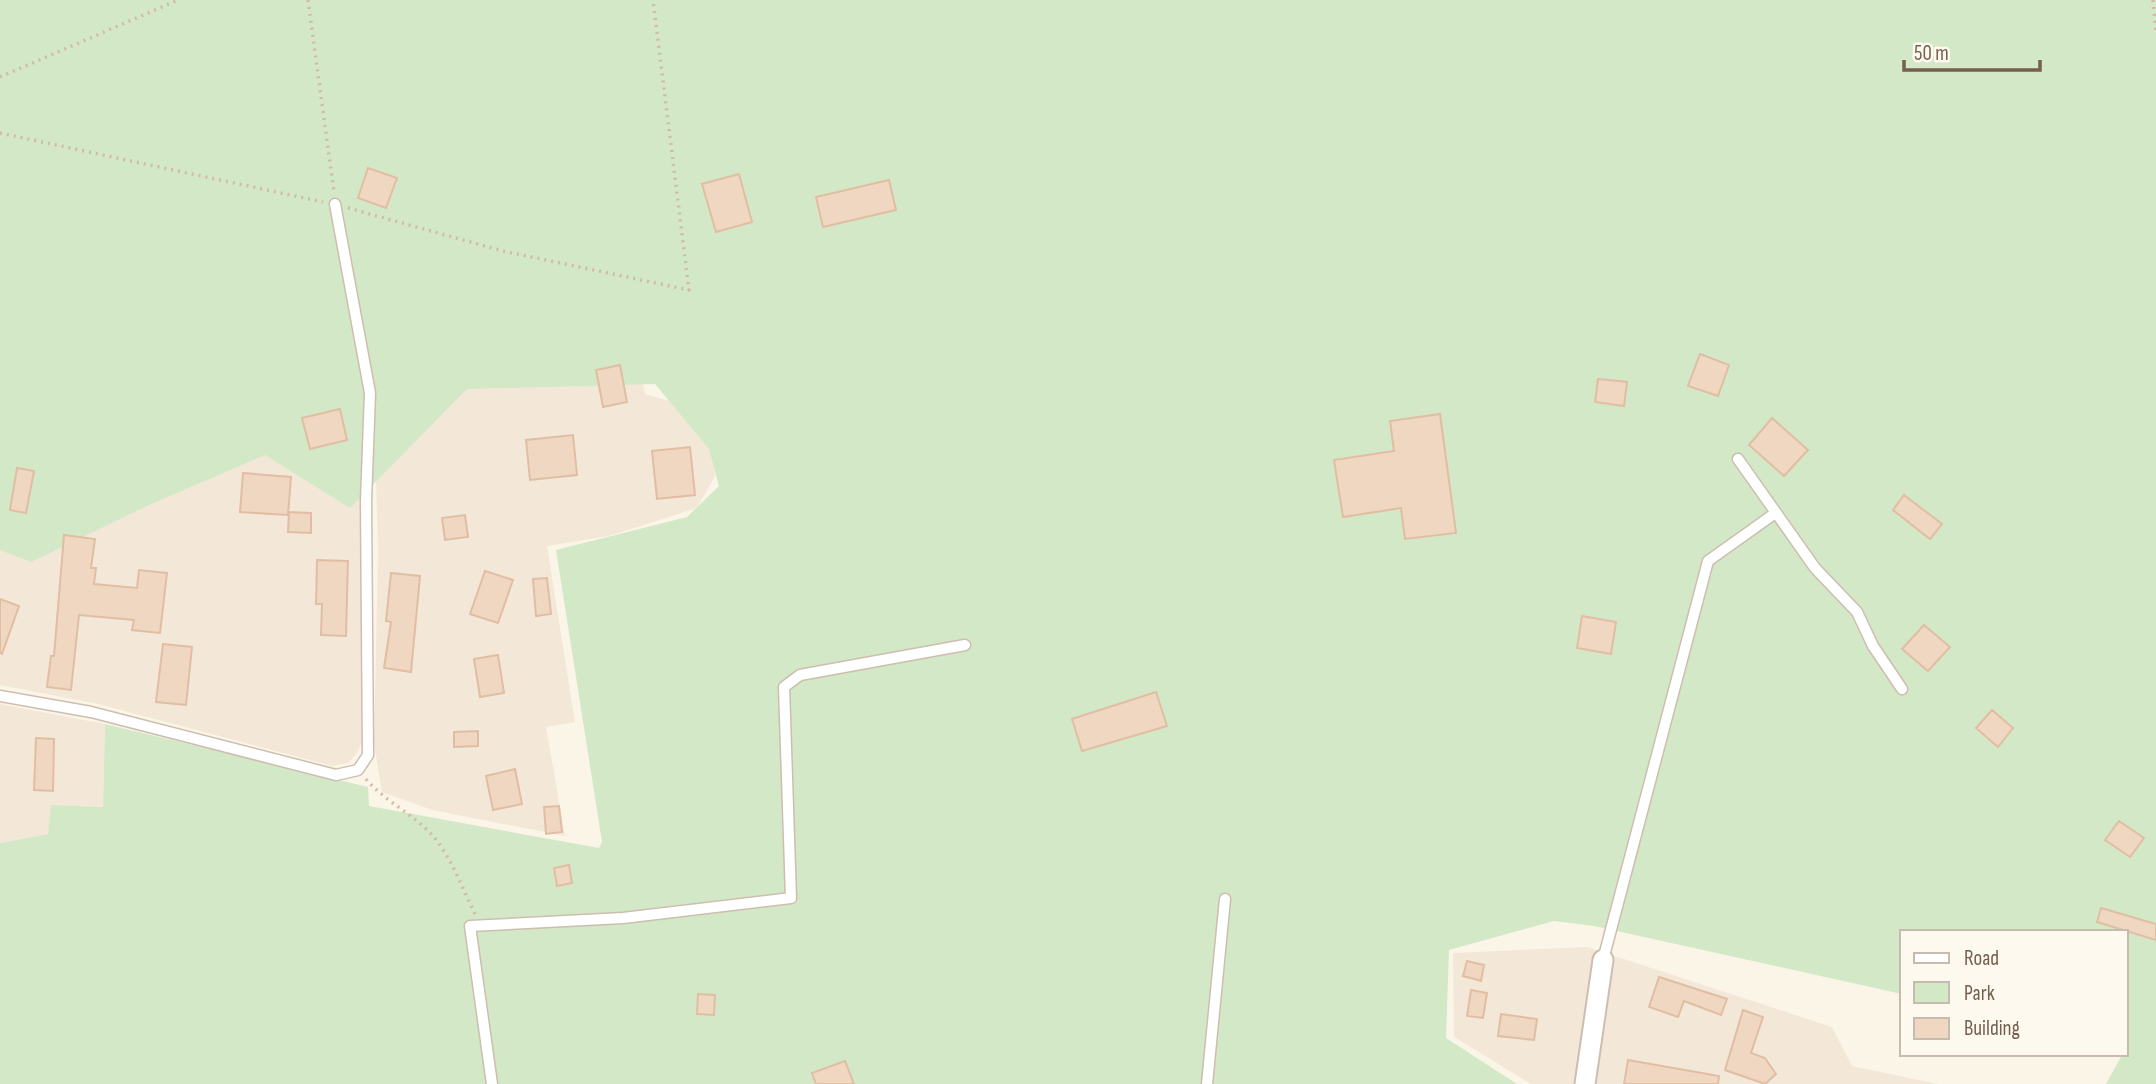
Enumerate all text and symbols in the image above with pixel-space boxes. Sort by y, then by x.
scale bar [1904,28,2040,72]
text: 50 m [1914,41,1949,66]
legend [1900,930,2128,1056]
text: Road [1964,946,1999,971]
text: Park [1964,981,1995,1006]
text: Building [1964,1016,2020,1041]

